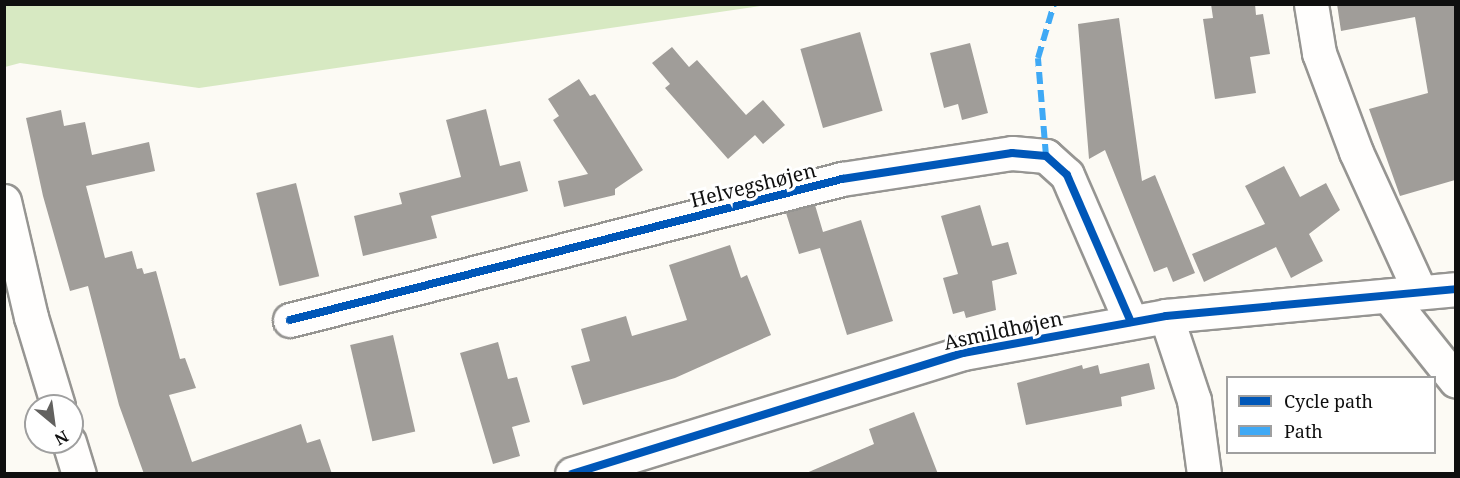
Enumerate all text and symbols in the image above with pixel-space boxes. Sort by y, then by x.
street label: Helvegshøjen [688,158,818,212]
street label: Asmildhøjen [941,306,1065,354]
legend [1226,376,1436,454]
text: Cycle path [1284,389,1373,413]
north arrow [24,394,84,454]
text: Path [1284,419,1323,443]
text: N [51,425,73,451]

